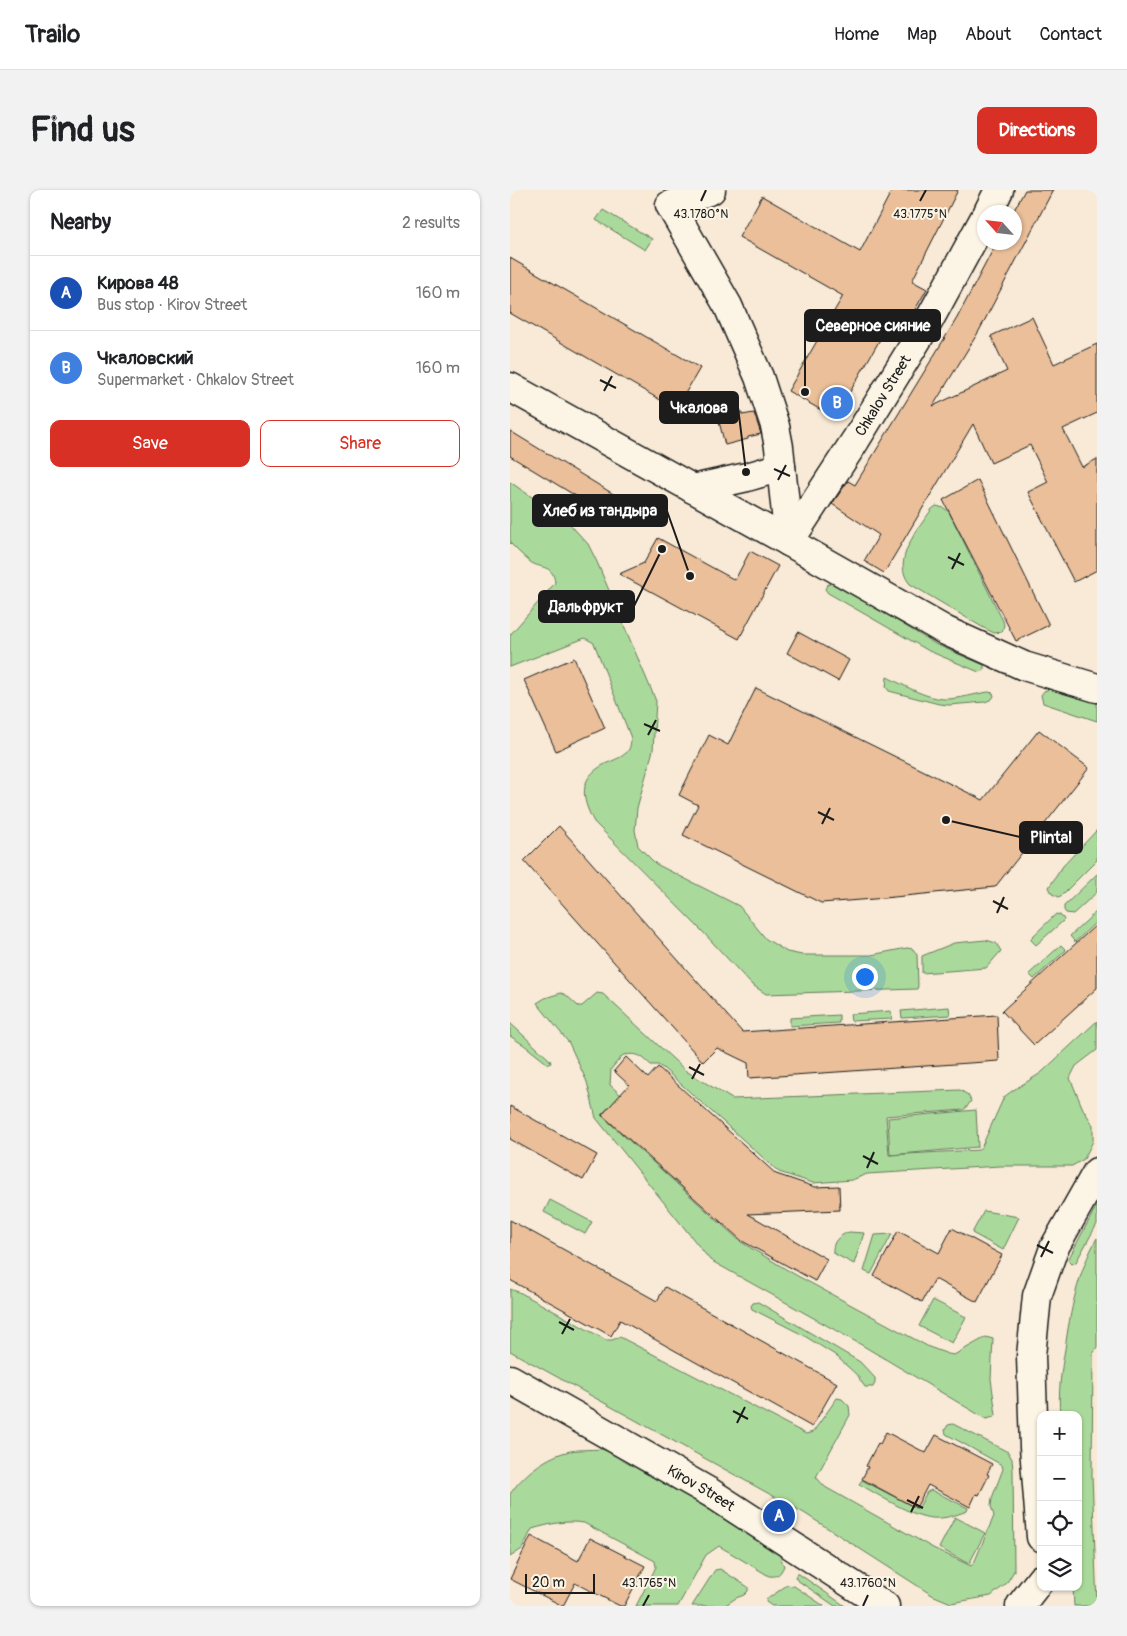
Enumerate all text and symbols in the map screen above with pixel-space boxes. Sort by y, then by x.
text: Trailo [25,20,80,49]
text: Home [834,23,879,46]
text: Map [907,23,937,46]
text: About [965,23,1011,46]
text: Contact [1039,23,1102,46]
button: Directions [977,107,1097,154]
text: Find us [30,108,135,152]
north arrow [977,205,1022,250]
text: 43.1780°N [674,207,728,222]
text: 43.1775°N [893,207,947,222]
text: Nearby [50,209,111,236]
text: 2 results [402,213,460,233]
text: Кирова 48 [97,271,178,295]
text: A [61,283,71,303]
text: 160 m [416,283,460,303]
text: Bus stop · Kirov Street [97,295,247,315]
callout: Северное сияние [805,310,940,341]
text: Северное сияние [816,316,931,336]
text: Чкаловский [97,346,194,370]
street label: Chkalov Street [851,351,916,440]
text: B [61,358,71,378]
text: 160 m [416,358,460,378]
text: Supermarket · Chkalov Street [97,370,294,390]
pin: B [821,384,853,422]
callout: Чкалова [660,392,738,423]
text: Чкалова [670,398,728,418]
button: Save [50,420,250,467]
button: Share [260,420,460,467]
callout: Хлеб из тандыра [533,495,667,526]
text: Хлеб из тандыра [543,501,658,521]
callout: Дальфрукт [539,591,634,622]
text: Дальфрукт [548,597,624,617]
callout: Plintal [1020,822,1082,853]
text: Plintal [1030,828,1072,848]
your location [852,964,878,990]
map controls [1037,1411,1082,1591]
button: + [1037,1411,1082,1456]
button: − [1037,1456,1082,1501]
street label: Kirov Street [664,1461,739,1516]
pin: A [763,1497,795,1535]
button: locate [1037,1501,1082,1546]
button: layers [1037,1546,1082,1591]
scale bar [525,1571,595,1594]
text: 20 m [532,1574,565,1591]
text: 43.1765°N [622,1576,676,1591]
text: 43.1760°N [840,1576,896,1591]

